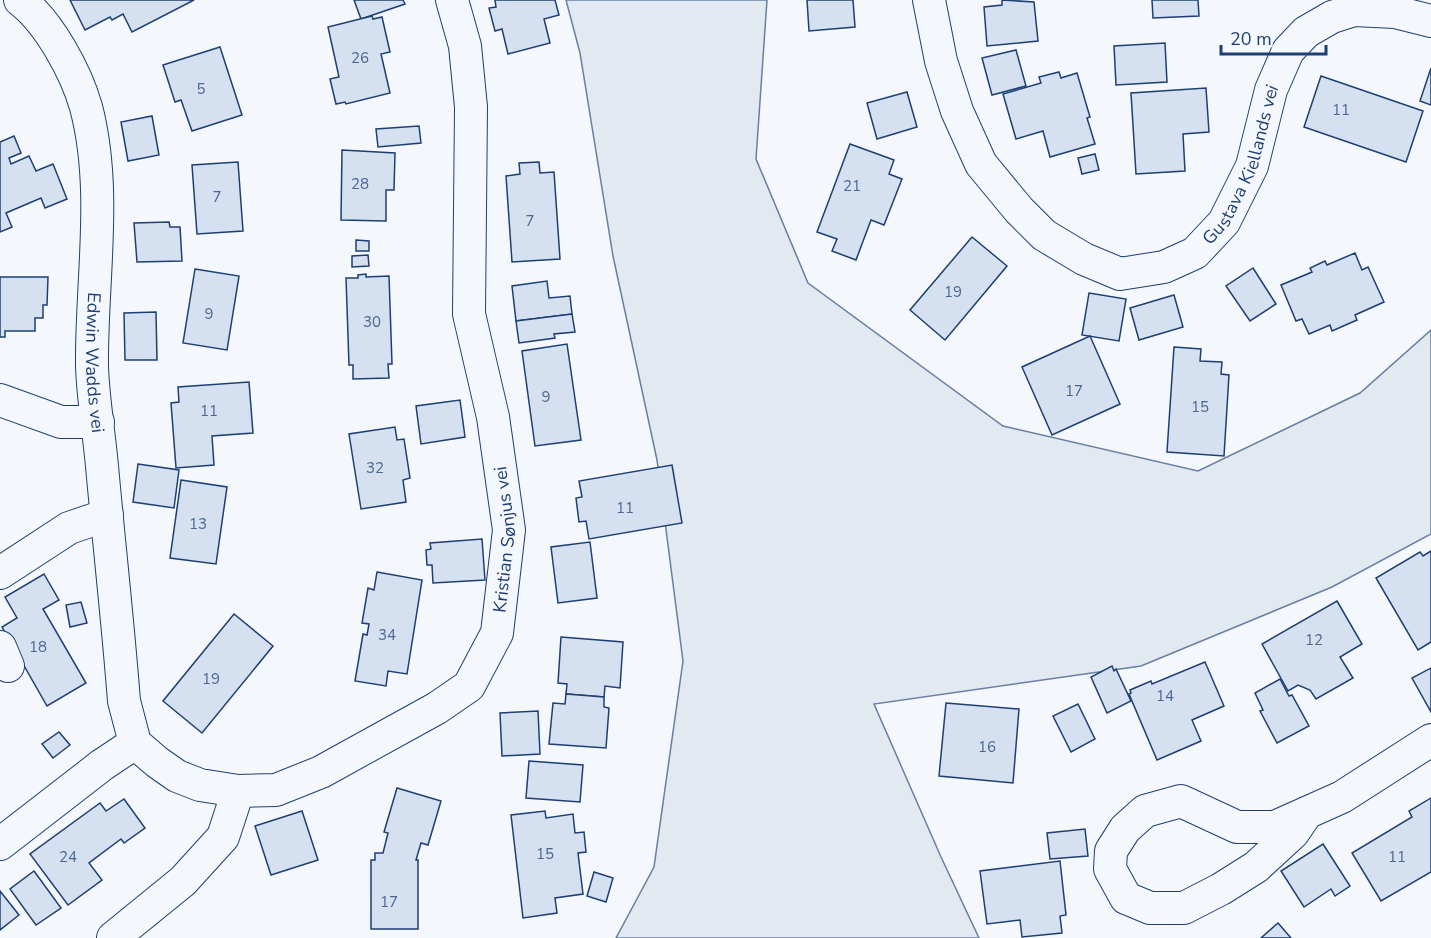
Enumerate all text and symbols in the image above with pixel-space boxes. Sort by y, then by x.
scale bar [1221,18,1326,56]
text: 20 m [1230,27,1272,51]
house number: 26 [351,48,369,68]
house number: 5 [196,79,206,99]
street label: Gustava Kiellands vei [1197,81,1284,250]
house number: 11 [1332,100,1350,120]
house number: 28 [351,174,369,194]
house number: 21 [843,176,861,196]
house number: 7 [212,187,222,207]
house number: 7 [525,211,535,231]
house number: 19 [944,282,962,302]
street label: Edwin Wadds vei [80,292,110,434]
house number: 9 [204,304,214,324]
house number: 30 [363,312,381,332]
house number: 17 [1065,381,1083,401]
house number: 9 [541,387,551,407]
house number: 15 [1191,397,1209,417]
house number: 11 [200,401,218,421]
house number: 32 [366,458,384,478]
street label: Kristian Sønjus vei [487,465,521,614]
house number: 11 [616,498,634,518]
house number: 13 [189,514,207,534]
house number: 34 [378,625,396,645]
house number: 12 [1305,630,1323,650]
house number: 18 [29,637,47,657]
house number: 19 [202,669,220,689]
house number: 14 [1156,686,1174,706]
house number: 16 [978,737,996,757]
house number: 15 [536,844,554,864]
house number: 24 [59,847,77,867]
house number: 11 [1388,847,1406,867]
house number: 17 [380,892,398,912]

